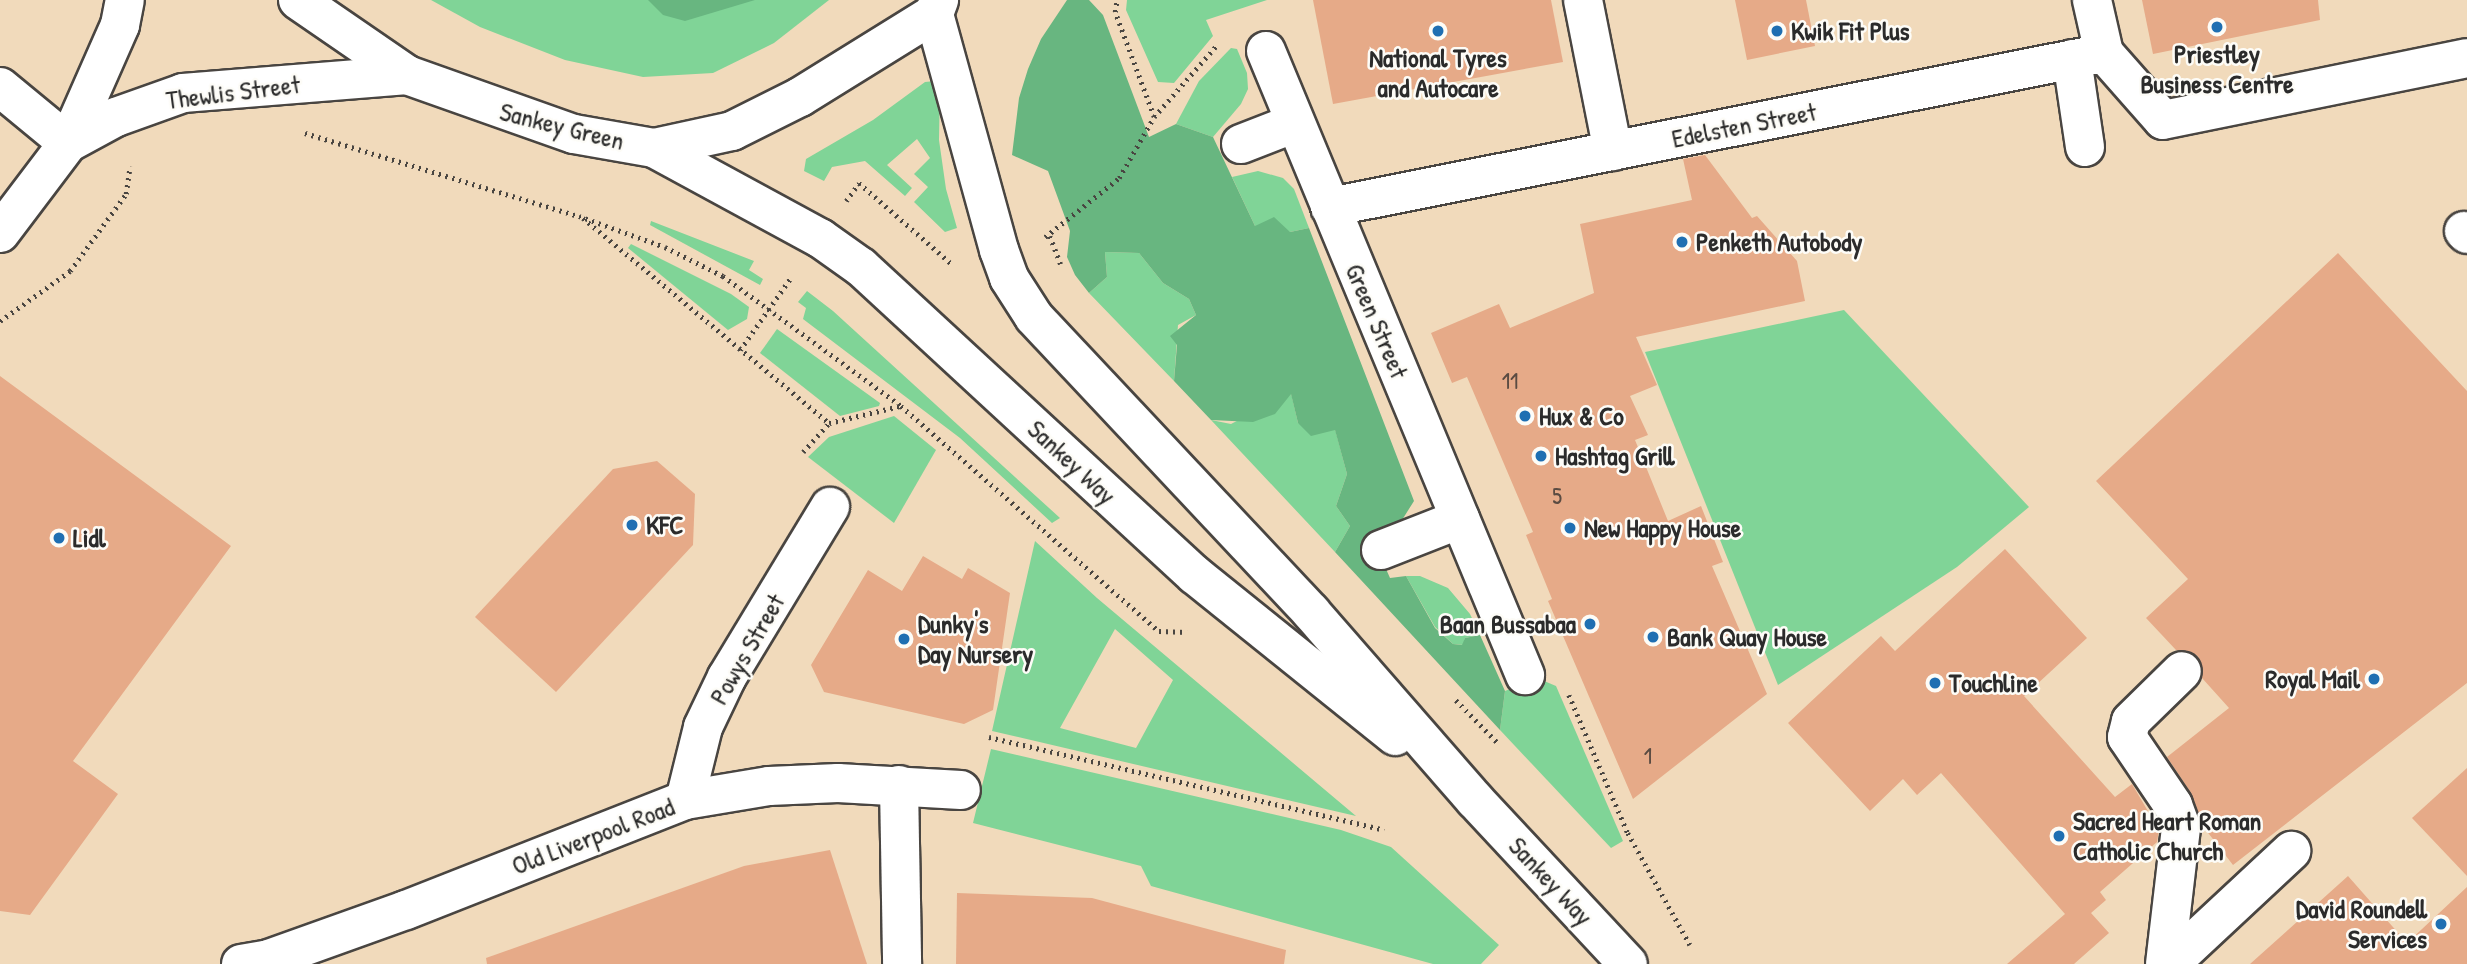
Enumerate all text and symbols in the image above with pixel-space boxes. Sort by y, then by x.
place label: Kwik Fit Plus [1791,15,1910,47]
marker: Priestley Business Centre [2209,19,2225,35]
marker: National Tyres and Autocare [1430,23,1446,39]
marker: Kwik Fit Plus [1769,23,1785,39]
place label: Priestley Business Centre [2140,38,2294,100]
place label: National Tyres and Autocare [1369,42,1507,104]
street label: Thewlis Street [164,68,302,116]
street label: Sankey Green [497,96,627,156]
street label: Edelsten Street [1669,96,1819,154]
place label: Penketh Autobody [1696,226,1862,258]
marker: Penketh Autobody [1674,234,1690,250]
street label: Green Street [1339,259,1415,383]
house number: 11 [1502,367,1518,395]
place label: Hux & Co [1539,400,1624,432]
marker: Hux & Co [1517,408,1533,424]
street label: Sankey Way [1021,413,1123,511]
place label: Hashtag Grill [1555,440,1674,472]
marker: Hashtag Grill [1533,448,1549,464]
house number: 5 [1552,482,1562,510]
place label: KFC [646,509,684,541]
place label: New Happy House [1584,512,1741,544]
marker: KFC [624,517,640,533]
marker: New Happy House [1562,520,1578,536]
place label: Lidl [73,522,106,554]
marker: Lidl [51,530,67,546]
street label: Powys Street [703,588,791,710]
place label: Dunky's Day Nursery [918,608,1033,670]
place label: Baan Bussabaa [1440,608,1576,640]
marker: Baan Bussabaa [1582,616,1598,632]
place label: Bank Quay House [1667,621,1827,653]
marker: Bank Quay House [1645,629,1661,645]
marker: Dunky's Day Nursery [896,631,912,647]
place label: Royal Mail [2265,663,2360,695]
place label: Touchline [1949,667,2038,699]
marker: Royal Mail [2366,671,2382,687]
marker: Touchline [1927,675,1943,691]
house number: 1 [1644,742,1652,770]
street label: Old Liverpool Road [507,791,679,881]
place label: Sacred Heart Roman Catholic Church [2073,805,2261,866]
marker: Sacred Heart Roman Catholic Church [2051,828,2067,844]
street label: Sankey Way [1502,830,1600,932]
place label: David Roundell Services [2296,893,2427,954]
marker: David Roundell Services [2433,916,2449,932]

